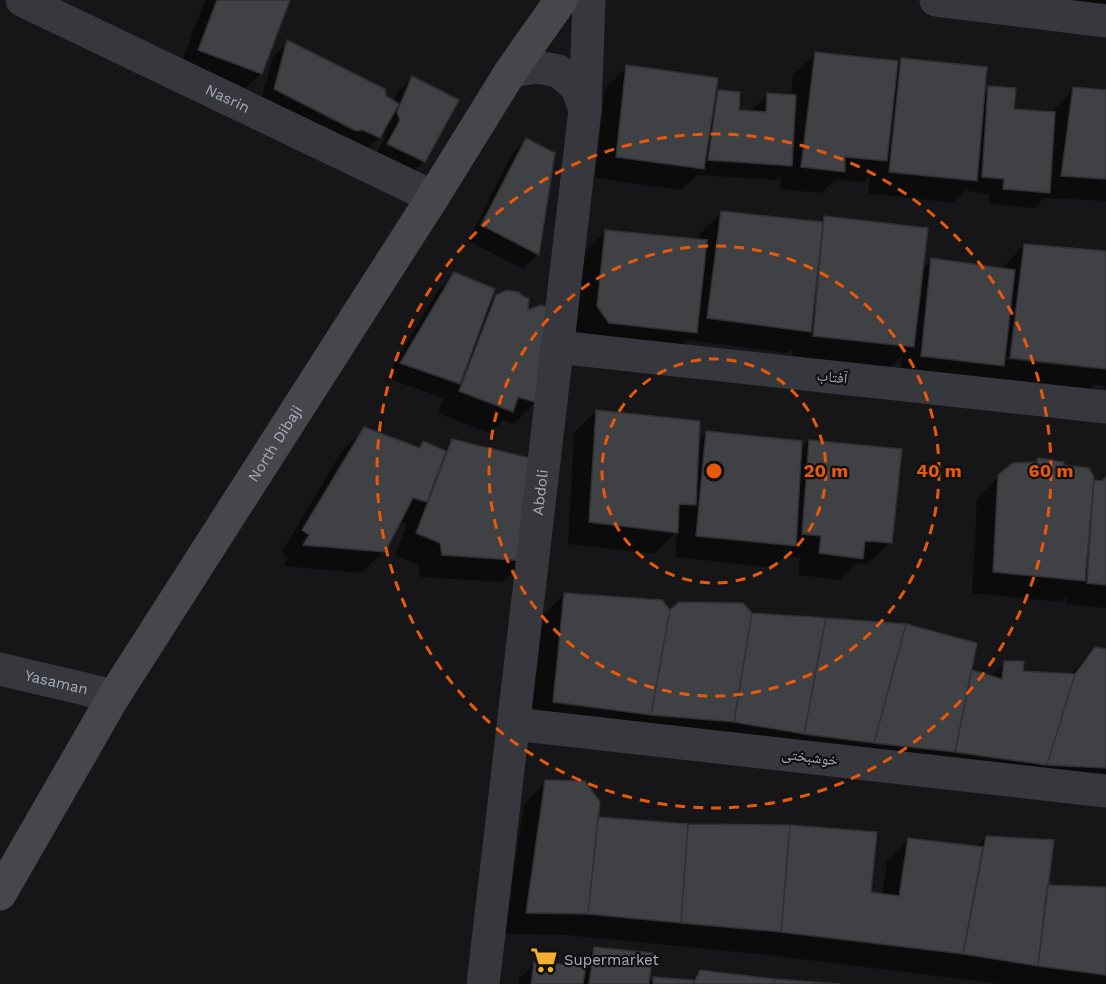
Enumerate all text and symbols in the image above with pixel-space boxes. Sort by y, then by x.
street label: Nasrin [203,80,253,117]
street label: آفتاب [816,366,849,388]
street label: North Dibaji [244,402,306,485]
text: 20 m [804,460,848,481]
text: 40 m [916,460,962,481]
text: 60 m [1029,460,1073,481]
centre of rings [704,461,724,481]
street label: Abdoli [529,468,552,516]
street label: Yasaman [23,666,90,699]
street label: خوشبختی [781,745,840,770]
supermarket icon: Supermarket [529,945,559,975]
place label: Supermarket [564,951,660,969]

